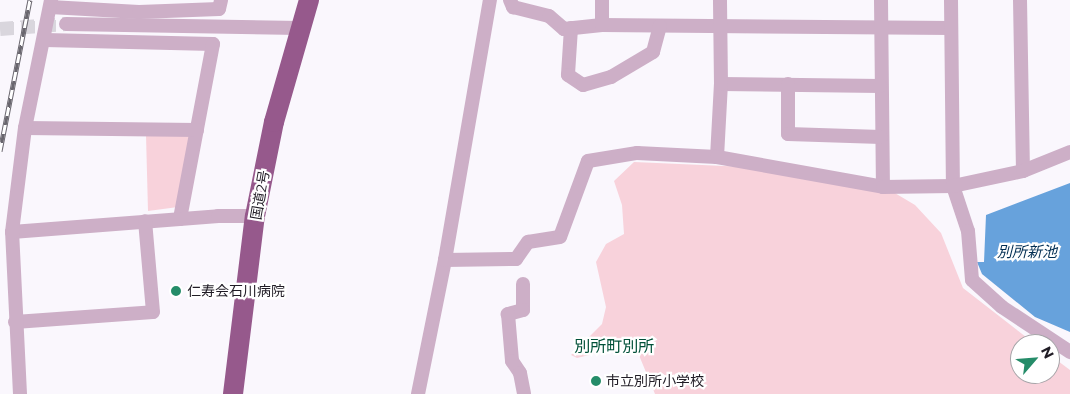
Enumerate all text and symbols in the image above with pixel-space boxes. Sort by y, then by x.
street label: 国道2号 [247,169,273,221]
water label: 別所新池 [997,243,1057,261]
place label: 仁寿会石川病院 [187,283,285,299]
marker: 仁寿会石川病院 [169,284,183,298]
north arrow [1010,334,1060,384]
district label: 別所町別所 [574,337,654,357]
text: N [1037,344,1058,362]
place label: 市立別所小学校 [606,373,704,389]
marker: 市立別所小学校 [590,375,602,387]

